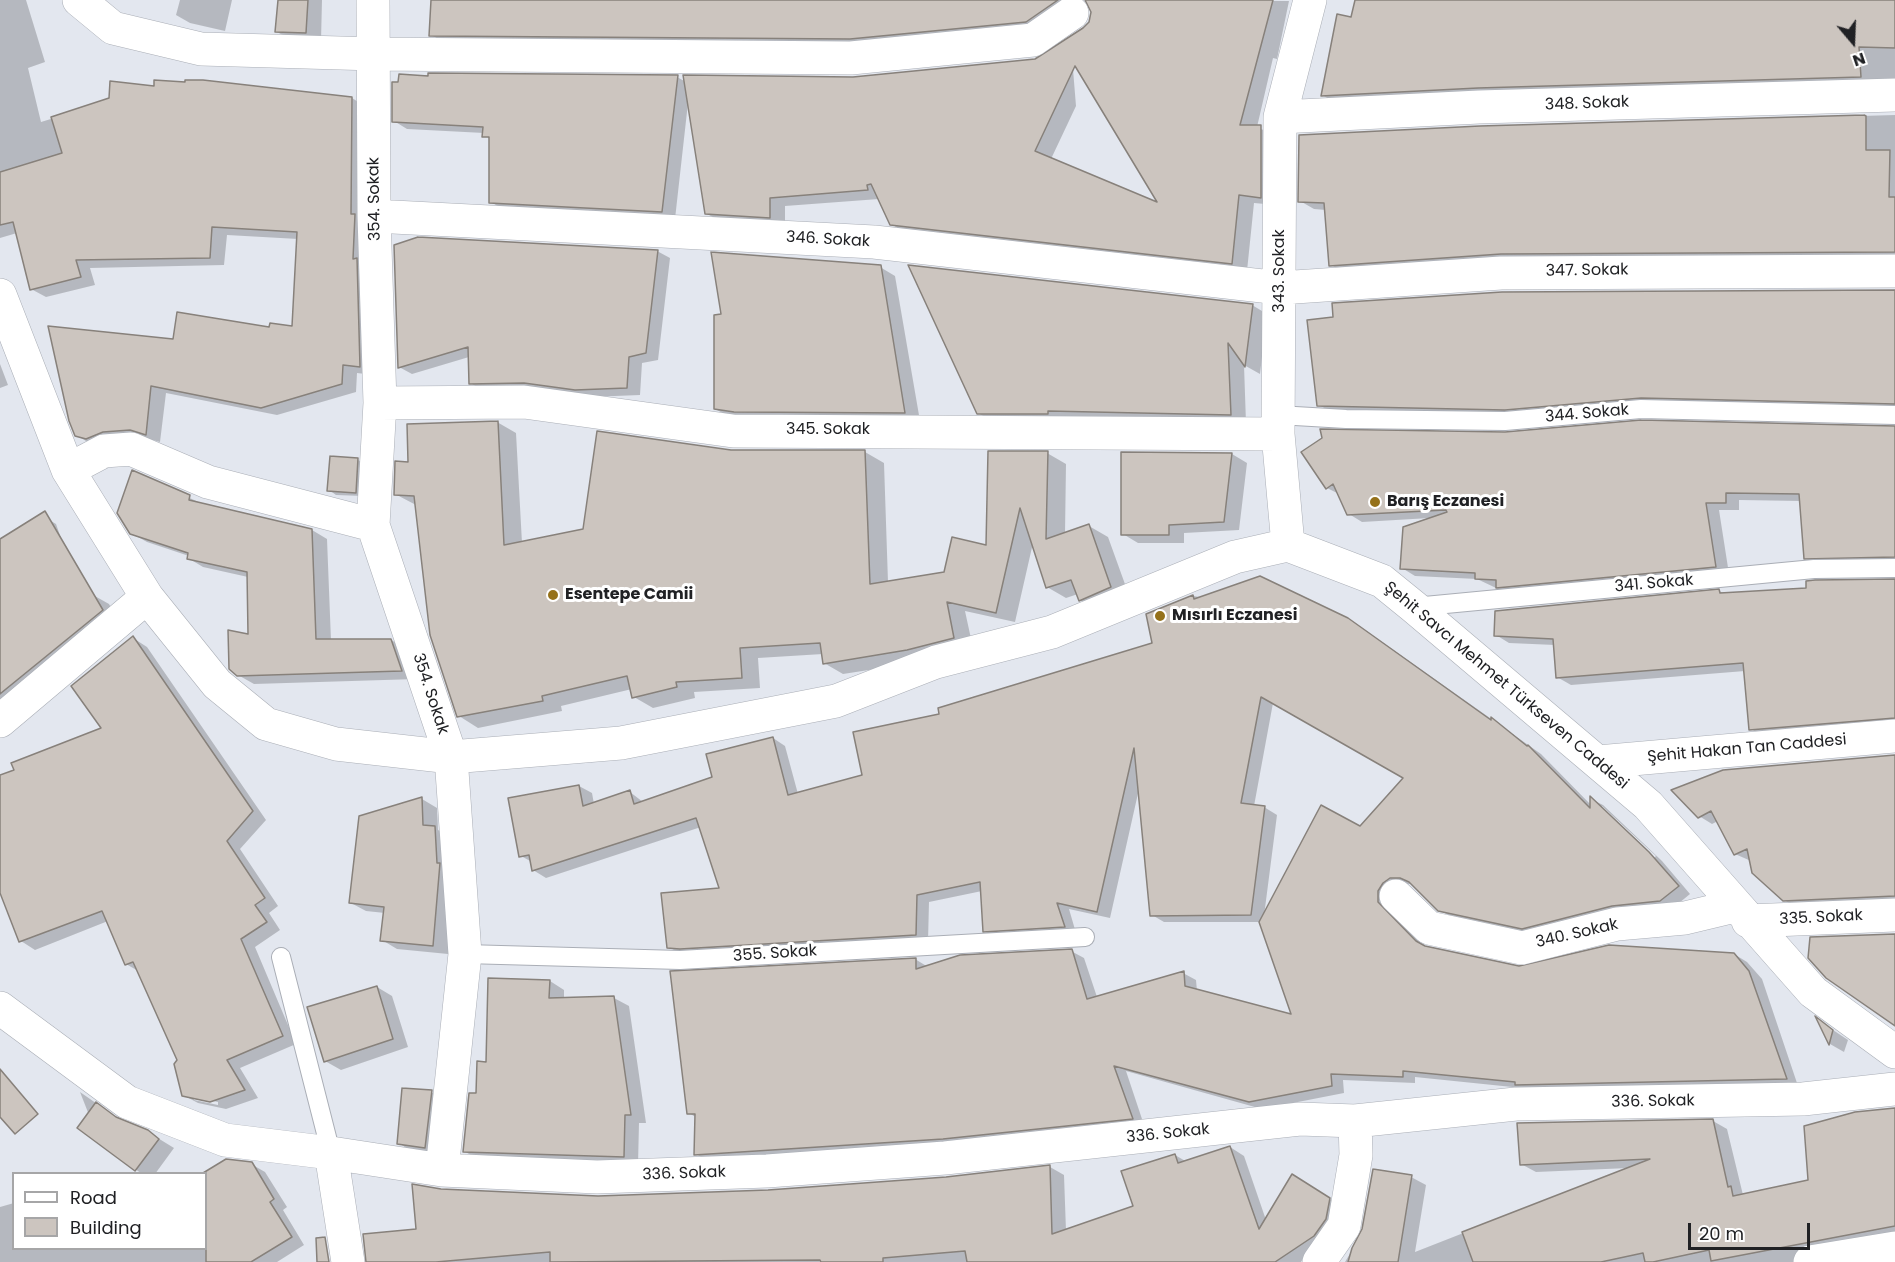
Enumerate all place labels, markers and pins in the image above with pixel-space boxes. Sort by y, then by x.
place label: Barış Eczanesi [1387,492,1504,512]
marker: Barış Eczanesi [1368,495,1382,509]
place label: Esentepe Camii [565,585,693,605]
marker: Esentepe Camii [546,588,560,602]
place label: Mısırlı Eczanesi [1172,606,1297,626]
marker: Mısırlı Eczanesi [1153,609,1167,623]

